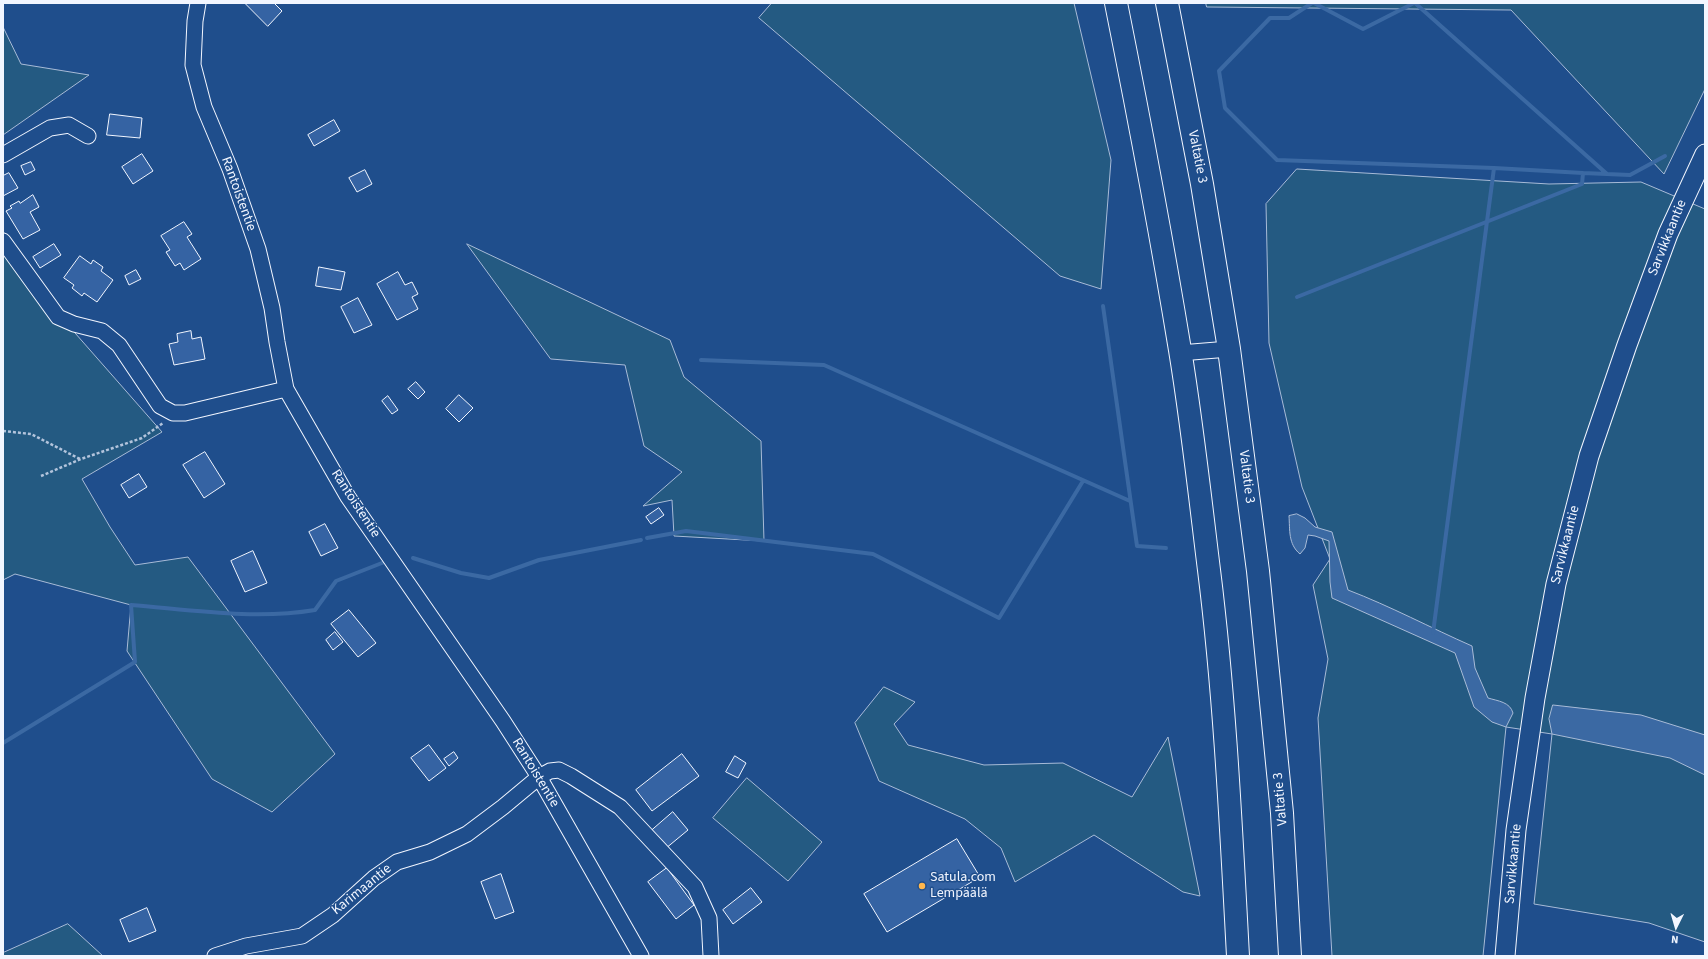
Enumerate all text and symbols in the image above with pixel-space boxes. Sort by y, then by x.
street label: Valtatie 3 [1184,129,1210,185]
street label: Rantoistentie [217,154,259,234]
street label: Sarvikkaantie [1645,198,1691,278]
street label: Valtatie 3 [1234,449,1258,505]
street label: Rantoistentie [327,467,383,541]
street label: Sarvikkaantie [1548,504,1584,586]
street label: Rantoistentie [508,735,562,811]
street label: Valtatie 3 [1270,772,1292,826]
street label: Sarvikkaantie [1502,823,1526,905]
street label: Karimaantie [329,861,395,919]
place label: Satula.com Lempäälä [930,870,996,902]
marker: Satula.com Lempäälä [917,881,927,891]
north arrow [1656,907,1696,947]
text: N [1671,932,1679,947]

